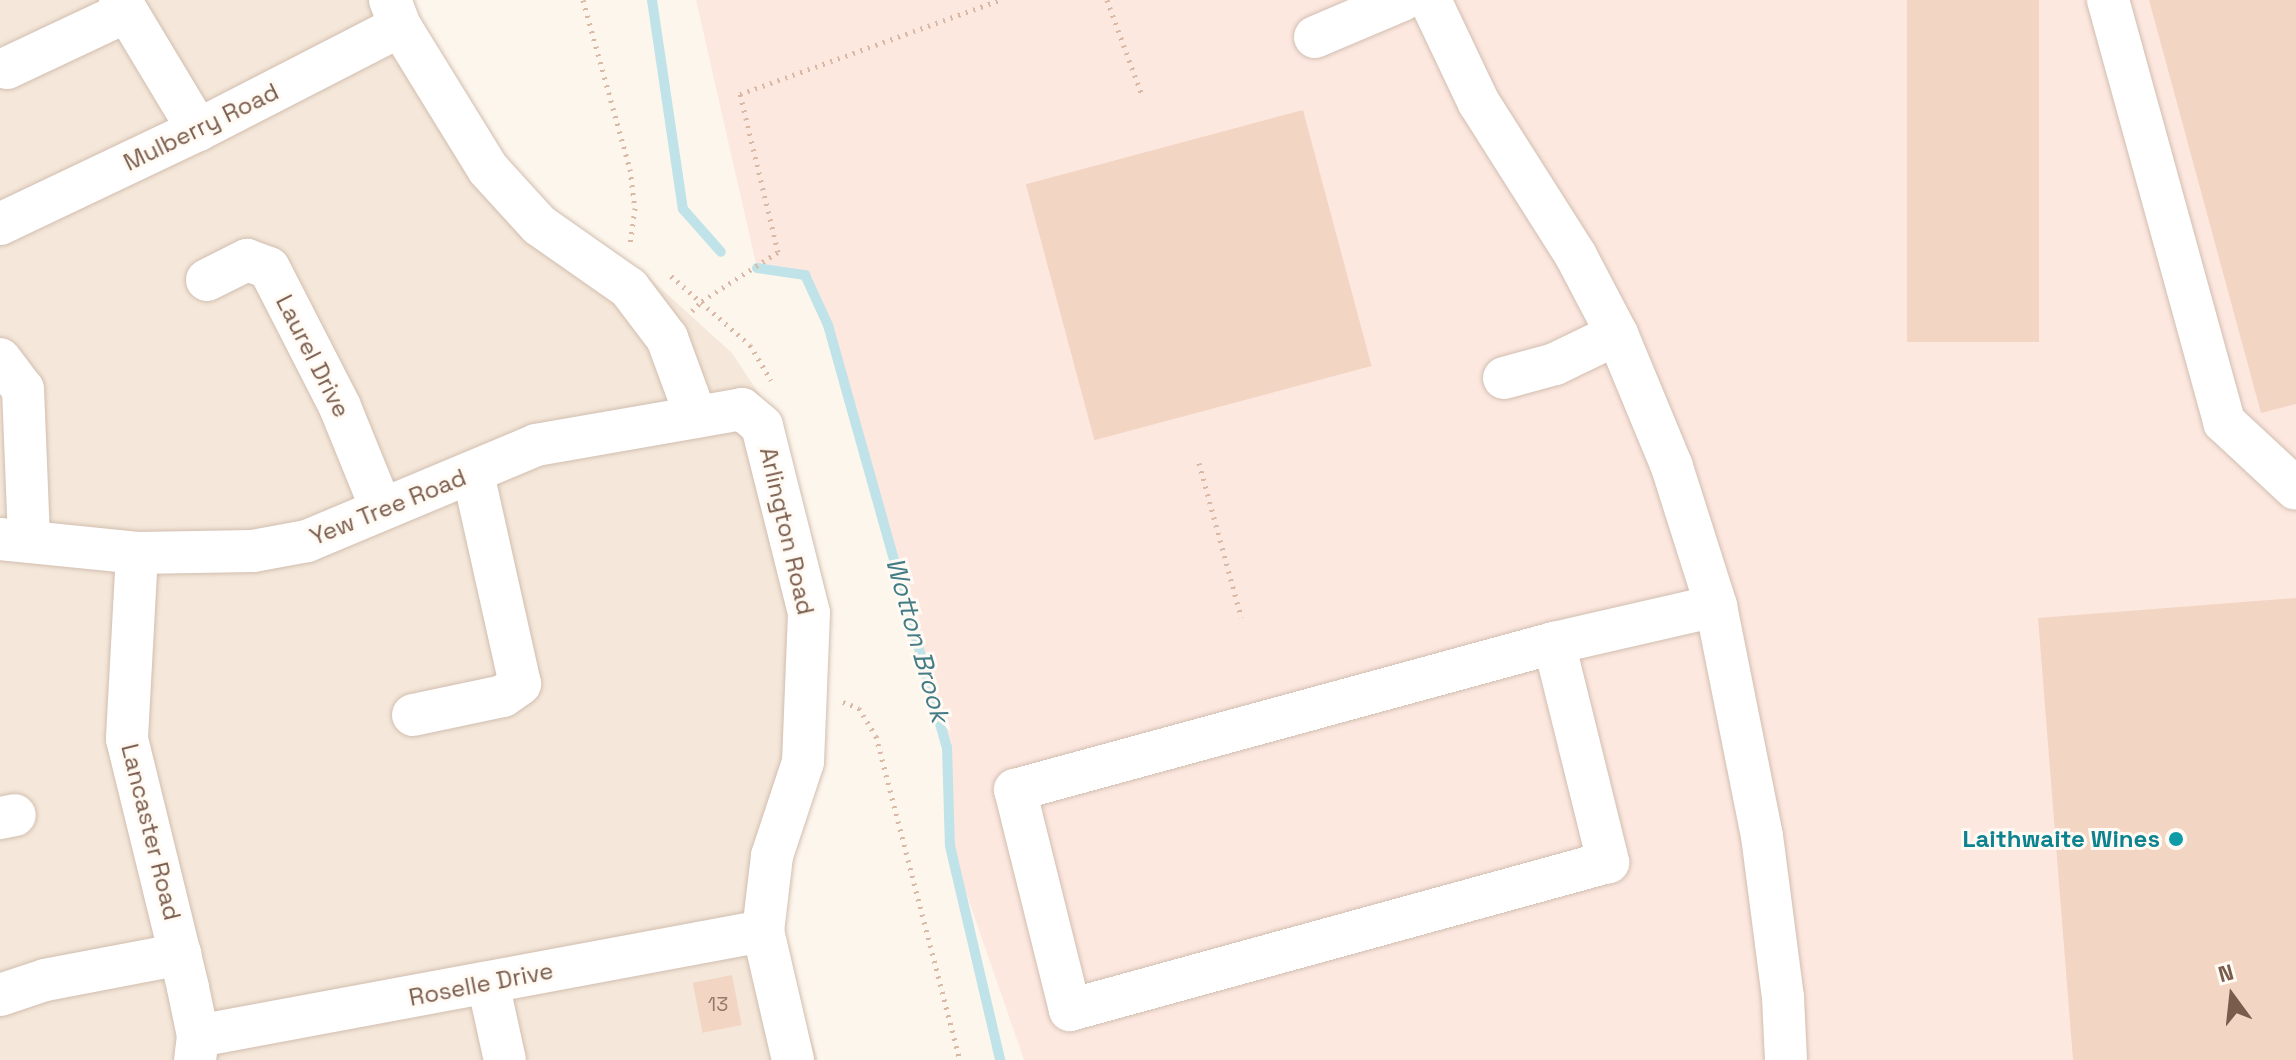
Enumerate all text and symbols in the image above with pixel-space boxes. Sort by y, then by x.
street label: Mulberry Road [119,77,283,177]
street label: Laurel Drive [270,290,356,422]
street label: Arlington Road [754,444,820,618]
street label: Yew Tree Road [305,462,471,552]
water label: Wotton Brook [879,554,955,726]
street label: Lancaster Road [115,741,187,923]
place label: Laithwaite Wines [1962,825,2160,853]
marker: Laithwaite Wines [2167,830,2185,848]
street label: Roselle Drive [406,956,556,1012]
north arrow [2192,956,2272,1036]
text: N [2215,957,2237,988]
house number: 13 [708,992,728,1016]

